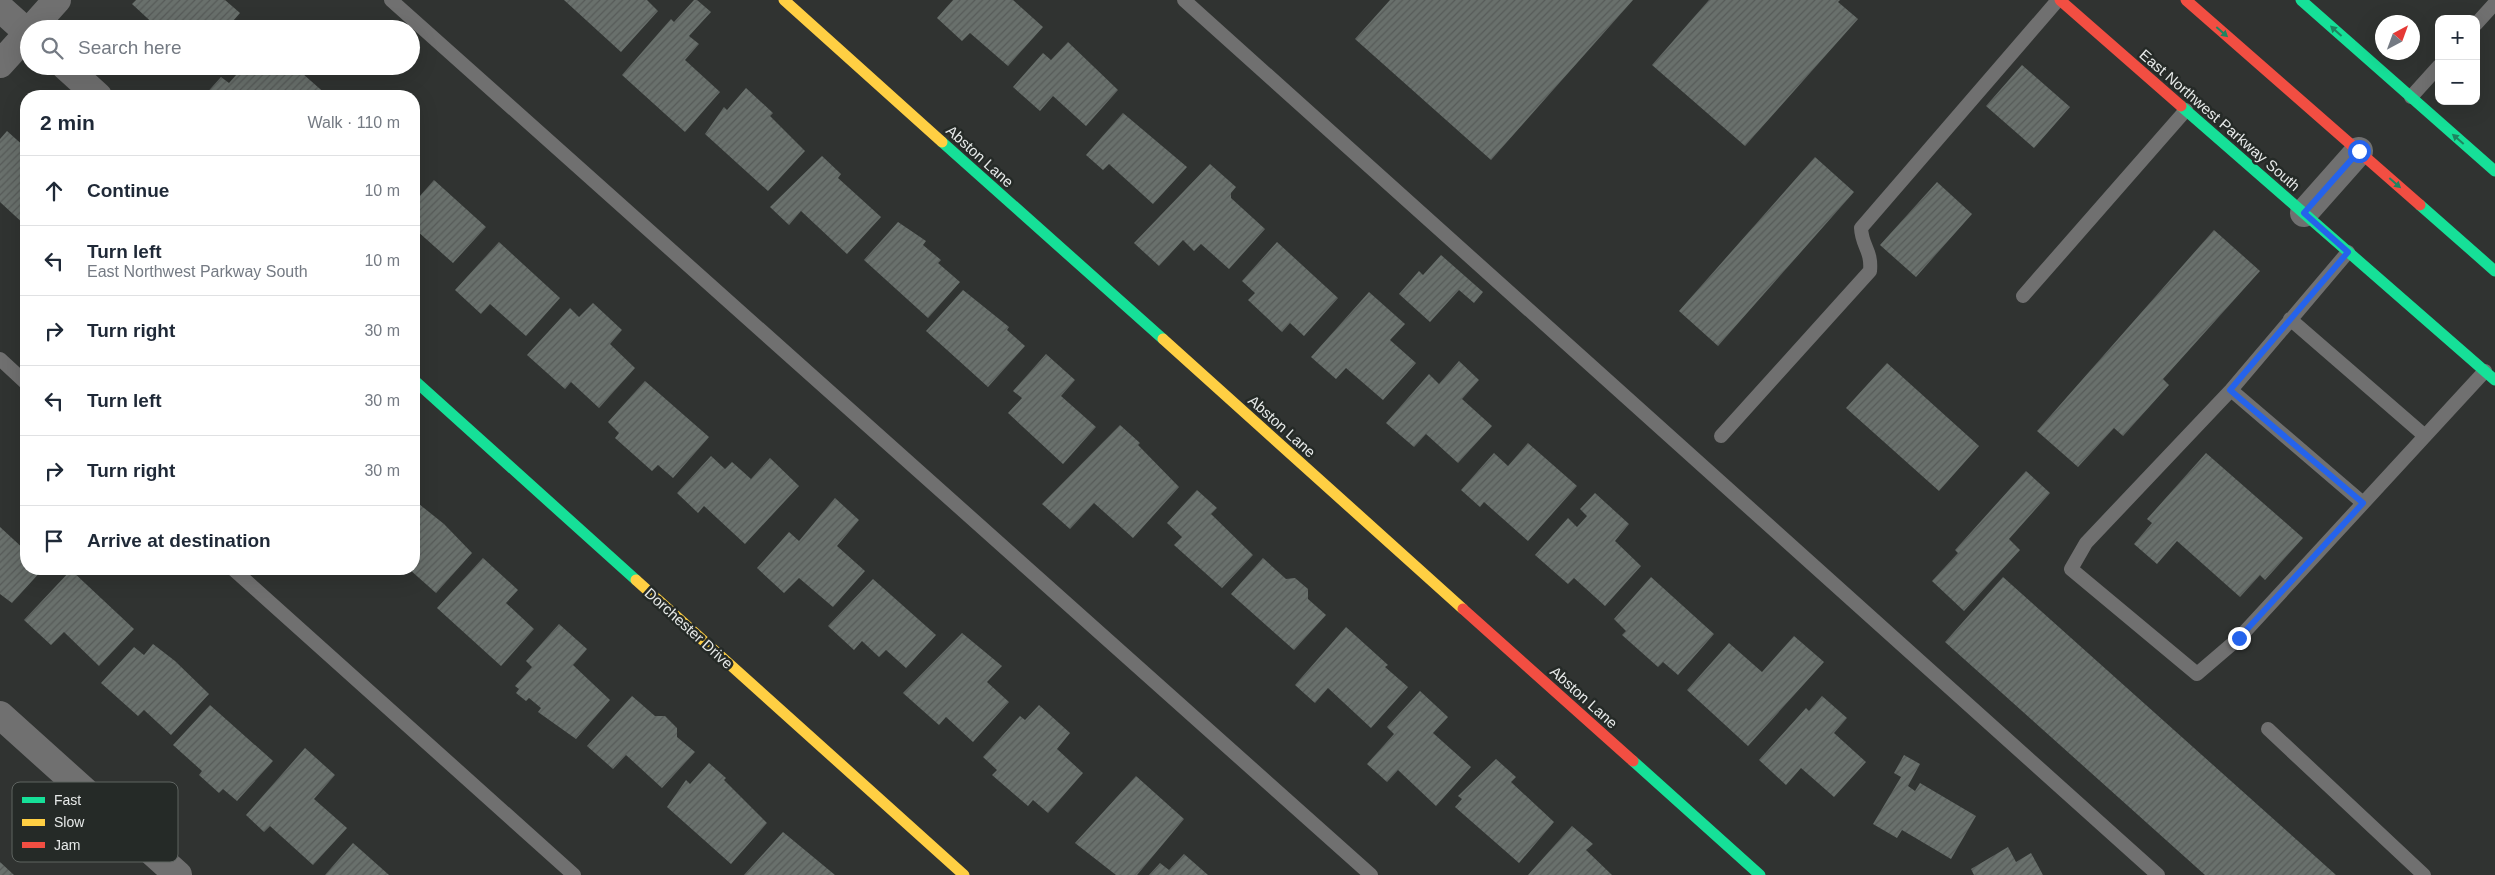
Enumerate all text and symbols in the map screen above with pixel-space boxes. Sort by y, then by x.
north arrow [2375,15,2420,60]
map controls [2435,15,2480,105]
button: + [2435,15,2480,60]
search box [20,20,420,75]
one-way arrow [2216,26,2228,38]
one-way arrow [2330,26,2343,37]
icon: search [38,34,66,62]
text: Search here [78,37,182,58]
street label: East Northwest Parkway South [2136,46,2304,194]
button: − [2435,60,2480,105]
text: 2 min [40,111,95,134]
text: Walk · 110 m [308,114,400,131]
street label: Abston Lane [943,121,1017,191]
one-way arrow [2452,133,2465,144]
route start [2348,140,2371,163]
icon: ahead [40,177,68,205]
one-way arrow [2389,178,2402,189]
text: Continue [87,180,169,201]
text: 10 m [364,182,400,199]
text: Turn left [87,241,162,262]
icon: left [40,247,68,275]
text: 10 m [364,252,400,269]
text: East Northwest Parkway South [87,263,308,280]
icon: right [40,317,68,345]
text: Turn right [87,320,175,341]
text: 30 m [364,322,400,339]
icon: left [40,387,68,415]
text: Turn left [87,390,162,411]
street label: Abston Lane [1245,391,1319,461]
text: 30 m [364,392,400,409]
icon: right [40,457,68,485]
text: Turn right [87,460,175,481]
text: 30 m [364,462,400,479]
icon: arrive [40,527,68,555]
text: Arrive at destination [87,530,271,551]
street label: Dorchester Drive [641,584,737,672]
route end [2228,627,2251,650]
street label: Abston Lane [1547,662,1621,732]
legend [12,782,178,862]
text: Fast [54,792,81,808]
text: Slow [54,814,85,830]
text: Jam [54,837,80,853]

